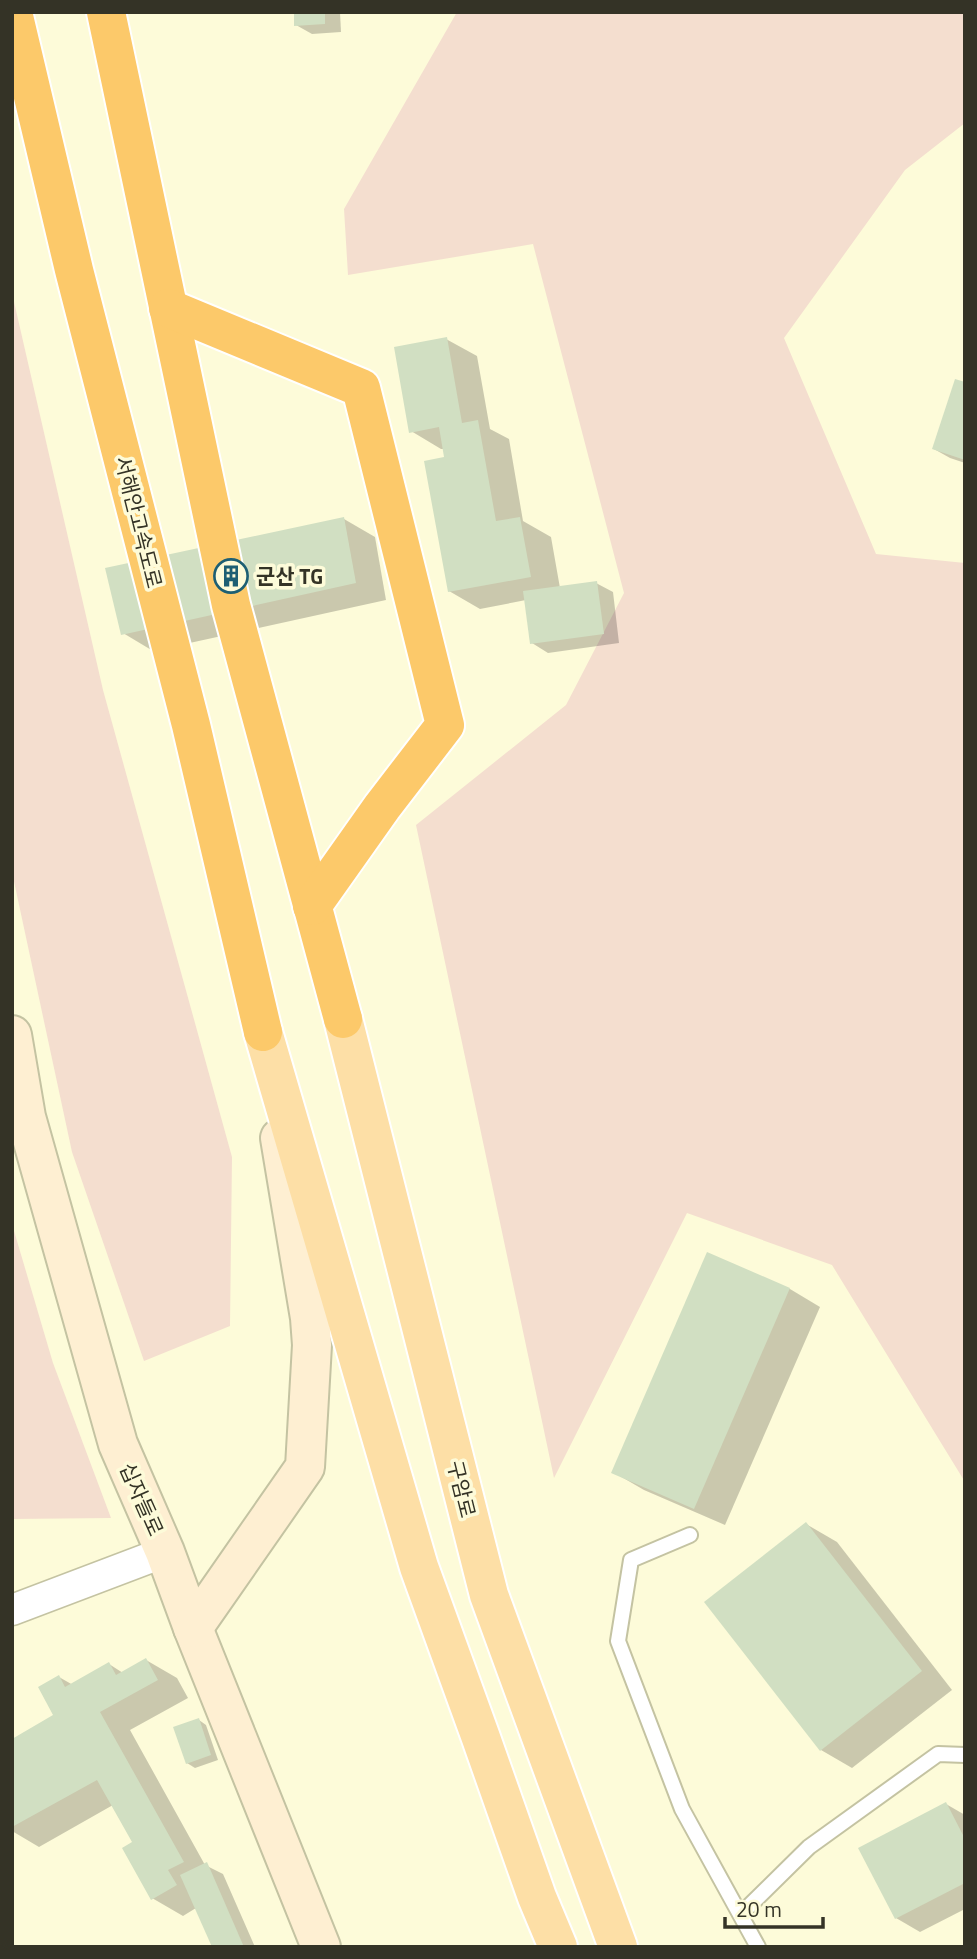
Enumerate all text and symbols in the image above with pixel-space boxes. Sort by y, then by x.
street label: 서해안고속도로 [107,453,171,591]
building icon: 군산 TG [212,557,250,595]
place label: 군산 TG [256,560,323,592]
street label: 십자들로 [112,1457,172,1541]
street label: 구암로 [439,1457,485,1521]
scale bar [725,1885,823,1929]
text: 20 m [736,1893,782,1925]

